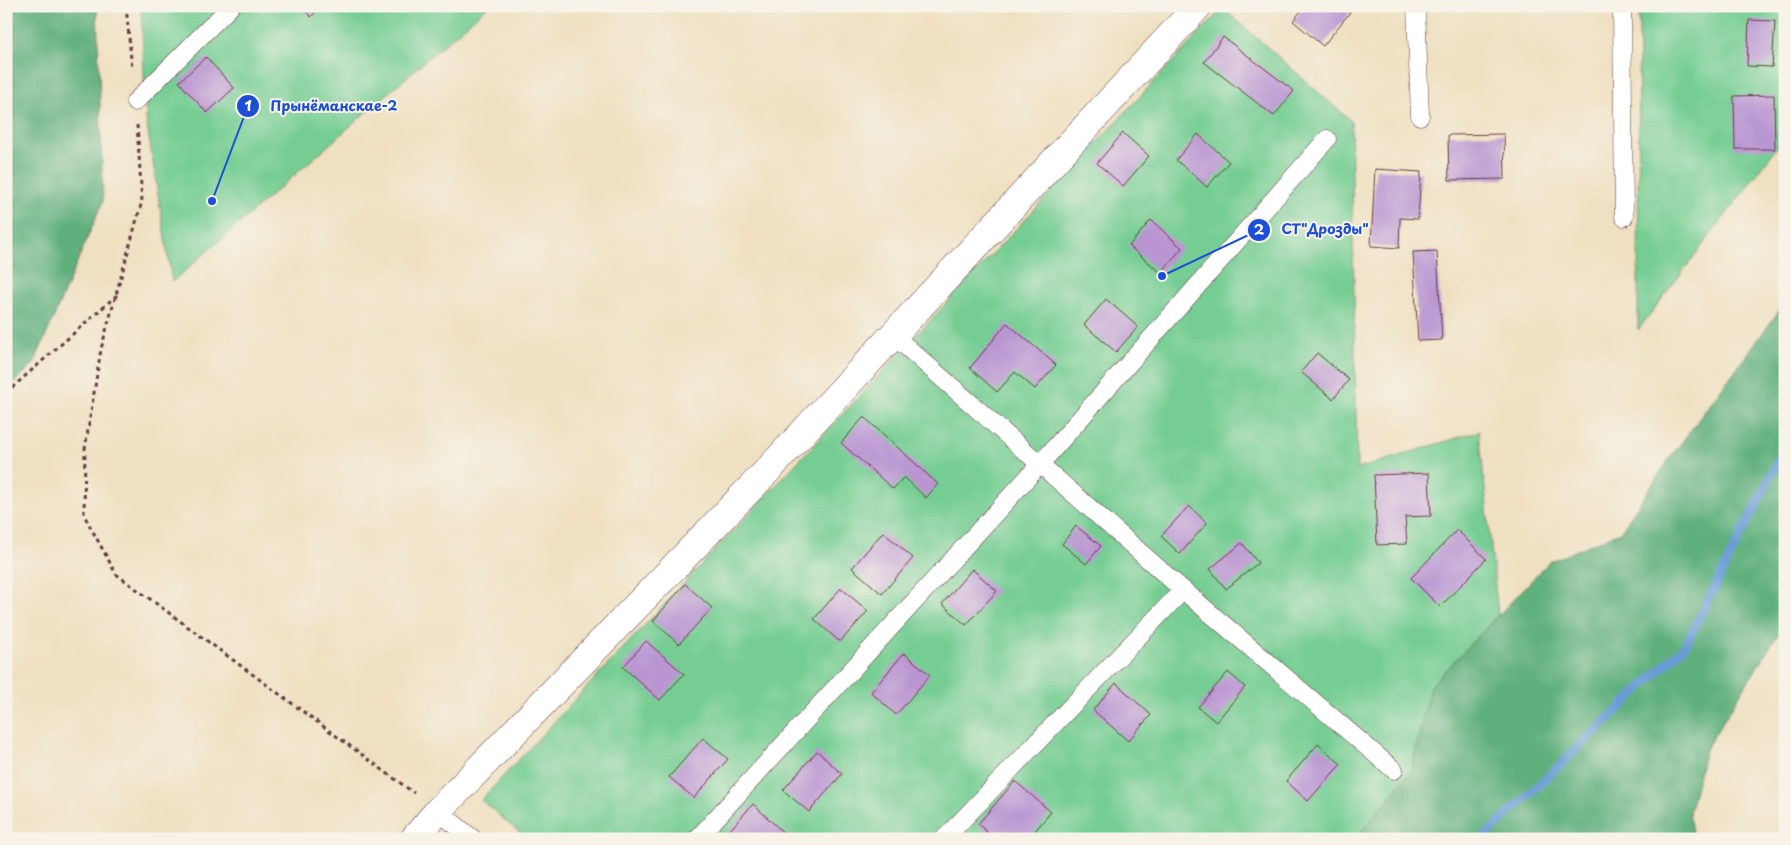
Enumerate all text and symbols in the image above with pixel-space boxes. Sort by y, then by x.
callout: Прынёманскае-2 [236,91,407,120]
text: 1 [244,93,252,116]
text: Прынёманскае-2 [271,95,398,116]
callout: СТ"Дрозды" [1247,215,1379,244]
text: 2 [1254,217,1265,240]
text: СТ"Дрозды" [1281,218,1369,239]

